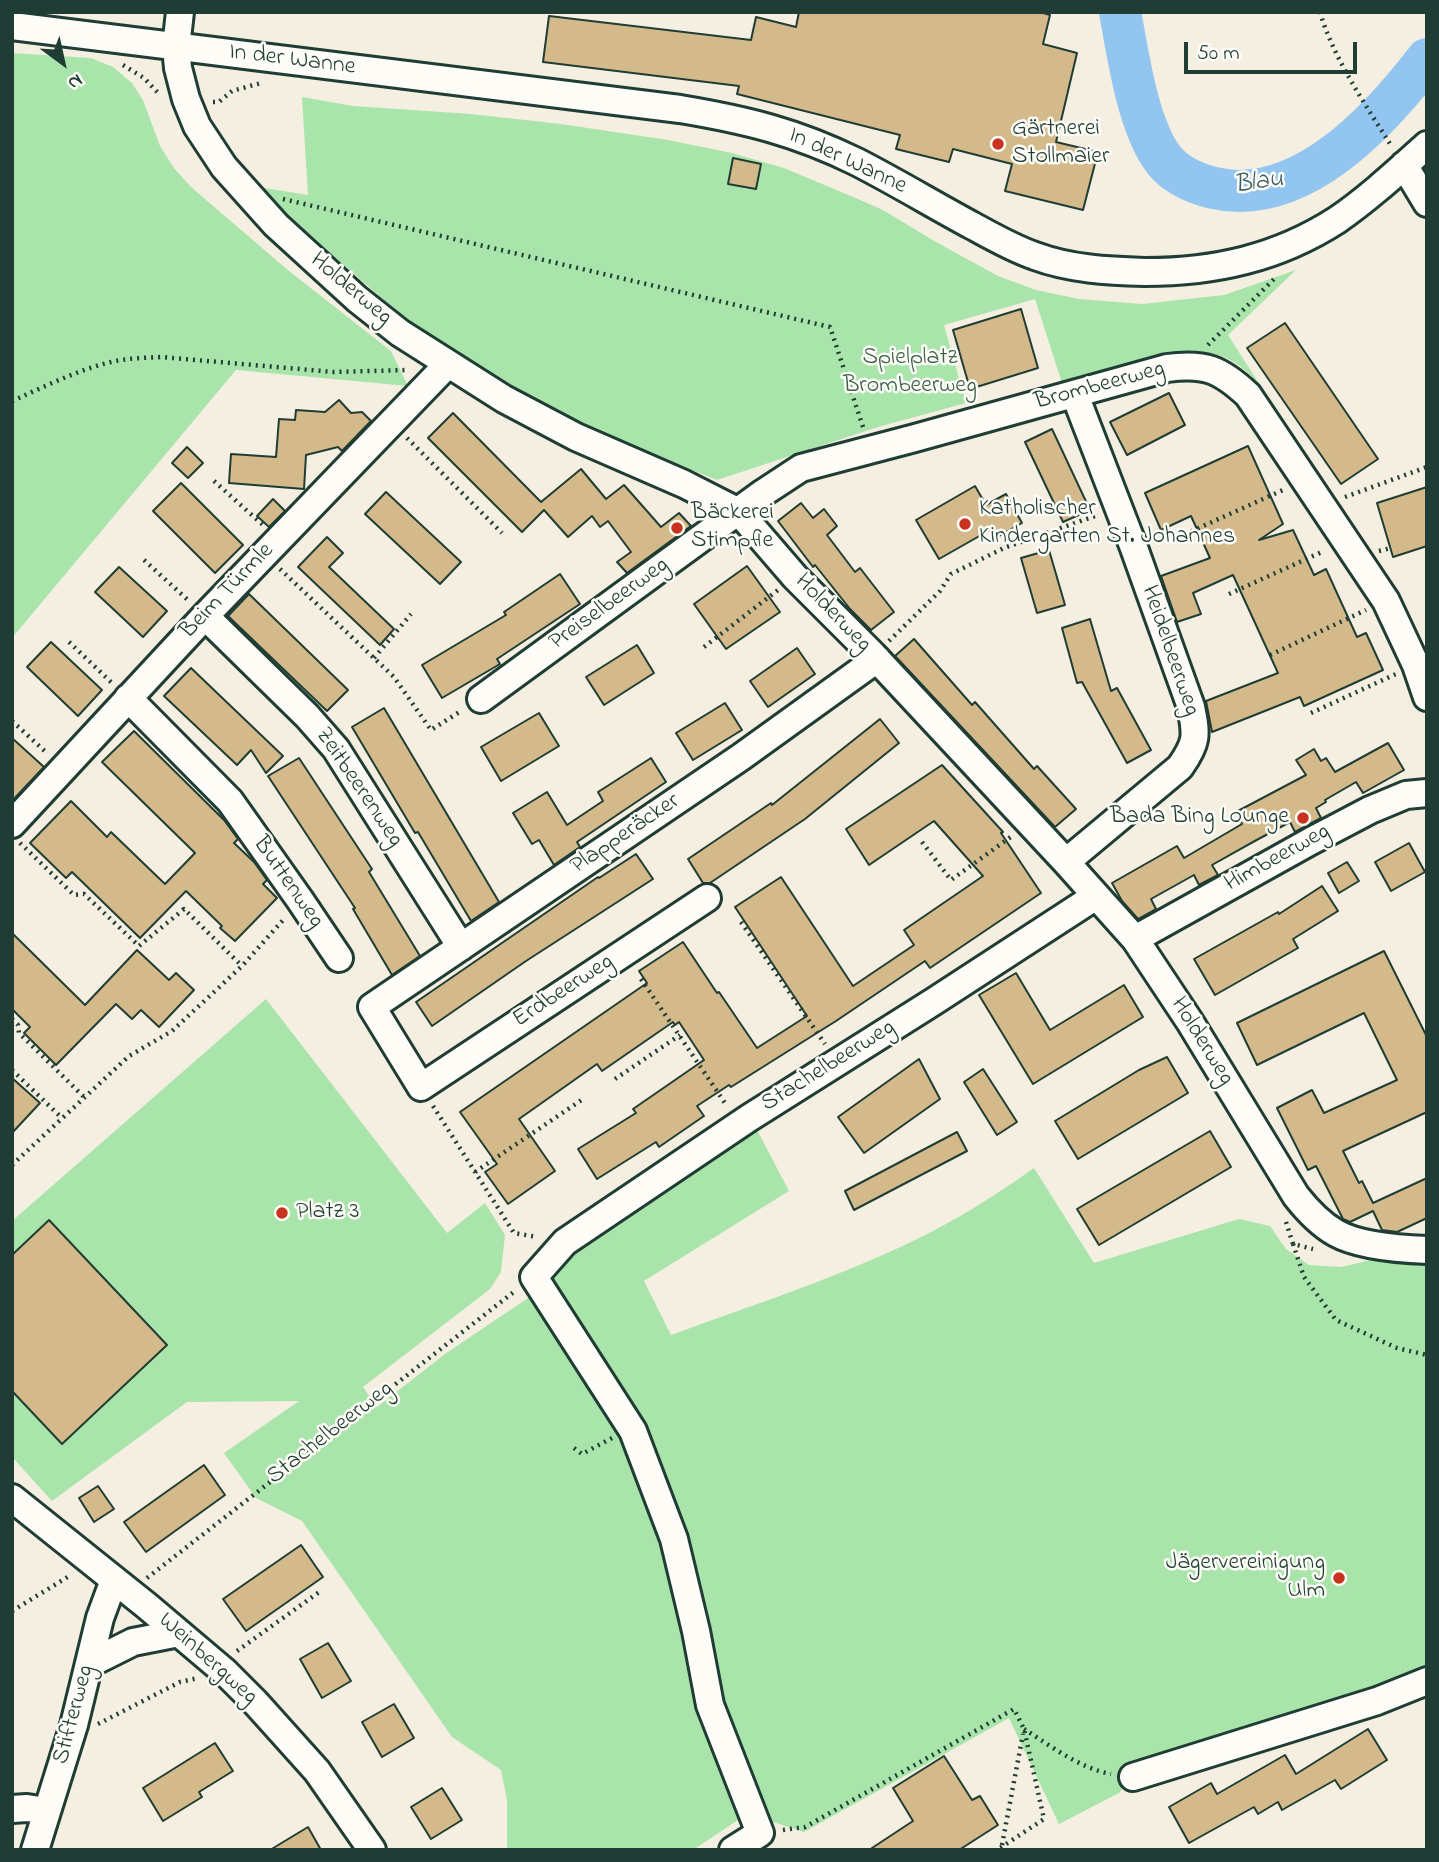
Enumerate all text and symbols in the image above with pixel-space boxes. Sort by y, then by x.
north arrow [28,28,98,98]
scale bar [1187,28,1360,72]
street label: In der Wanne [227,39,357,83]
text: 50 m [1197,39,1240,69]
text: N [62,66,87,96]
place label: Gärtnerei Stollmaier [1012,116,1109,172]
street label: In der Wanne [783,122,911,202]
marker: Gärtnerei Stollmaier [990,136,1006,152]
water label: Blau [1232,165,1286,203]
street label: Holderweg [303,247,397,333]
park label: Spielplatz Brombeerweg [843,345,977,401]
street label: Brombeerweg [1032,356,1168,418]
place label: Katholischer Kindergarten St. Johannes [979,496,1235,552]
place label: Bäckerei Stimpfle [691,500,774,556]
marker: Katholischer Kindergarten St. Johannes [957,516,973,532]
marker: Bäckerei Stimpfle [669,520,685,536]
street label: Beim Türmle [175,538,281,646]
street label: Preiselbeerweg [545,552,675,658]
street label: Holderweg [787,568,877,660]
street label: Heidelbeerweg [1133,582,1205,720]
street label: Zeitbeerenweg [307,723,409,853]
street label: Plapperäcker [566,788,686,882]
place label: Bada Bing Lounge [1110,804,1289,832]
marker: Bada Bing Lounge [1295,810,1311,826]
street label: Himbeerweg [1220,818,1336,900]
street label: Buttenweg [245,831,329,935]
street label: Erdbeerweg [508,949,620,1035]
street label: Holderweg [1163,993,1239,1091]
street label: Stachelbeerweg [757,1014,901,1120]
place label: Platz 3 [296,1199,359,1227]
marker: Platz 3 [274,1205,290,1221]
street label: Stachelbeerweg [262,1376,400,1492]
place label: Jägervereinigung Ulm [1166,1550,1325,1606]
marker: Jägervereinigung Ulm [1331,1570,1347,1586]
street label: Weinbergweg [151,1608,263,1712]
street label: Stifterweg [48,1662,102,1768]

